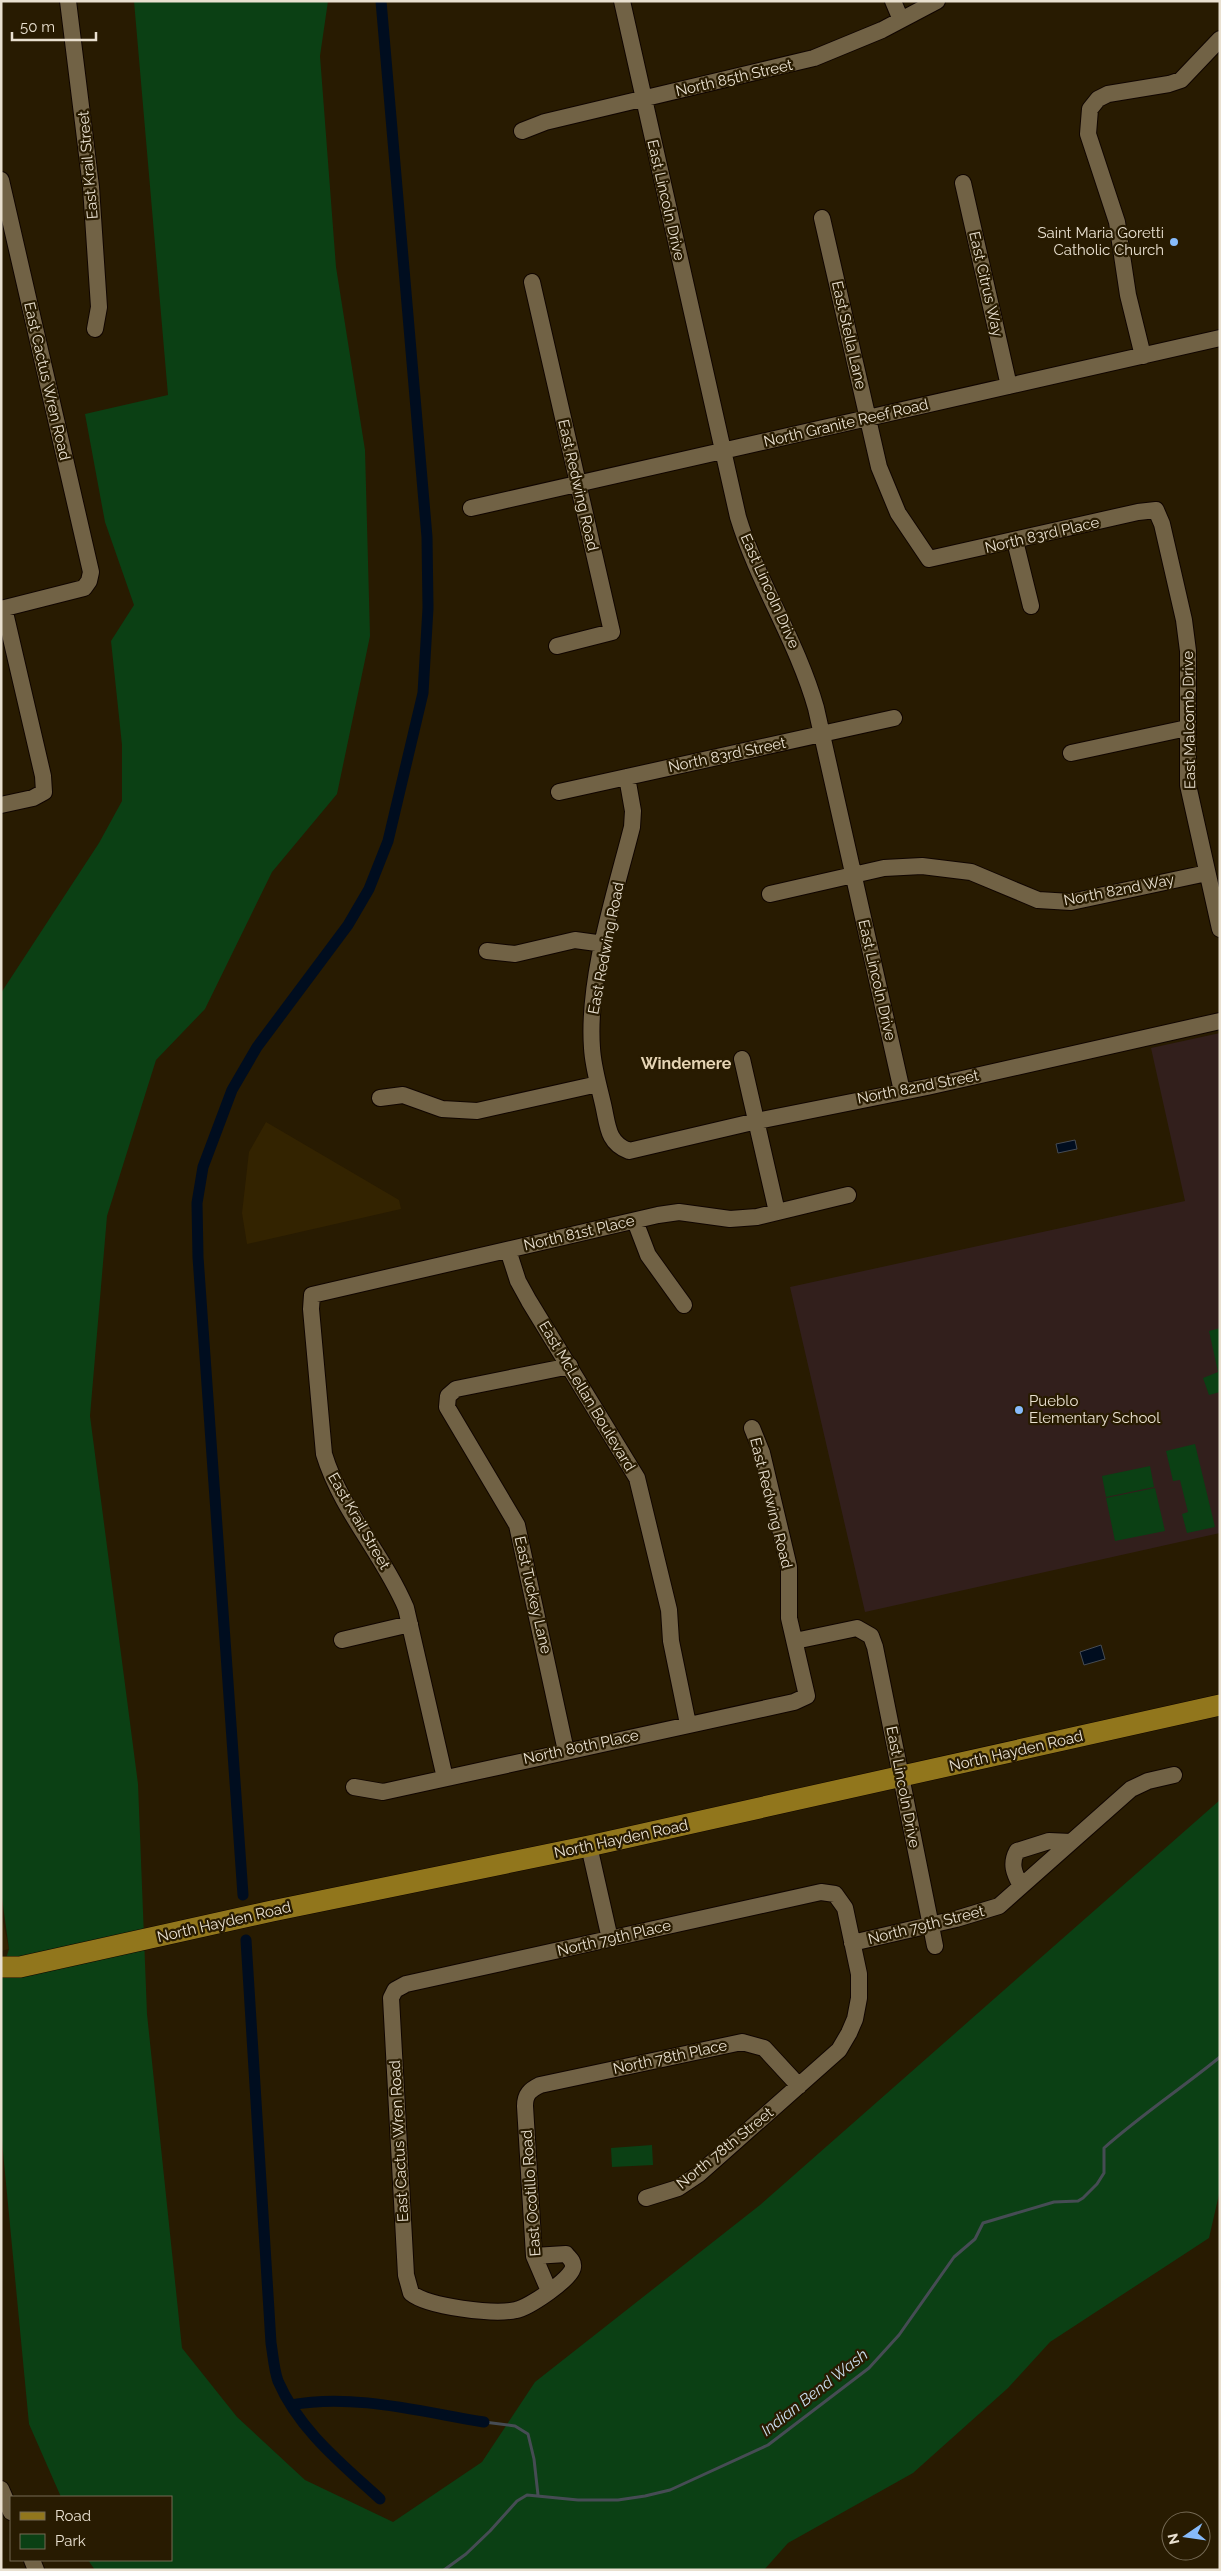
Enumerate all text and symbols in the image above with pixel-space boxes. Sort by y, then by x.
scale bar [12,10,96,42]
text: 50 m [20,18,55,36]
street label: North 85th Street [674,56,794,100]
street label: East Krail Street [74,110,102,220]
street label: East Lincoln Drive [643,138,689,262]
place label: Saint Maria Goretti Catholic Church [1037,224,1164,259]
street label: East Citrus Way [965,230,1007,338]
marker: Saint Maria Goretti Catholic Church [1168,236,1180,248]
street label: East Stella Lane [828,279,870,391]
street label: East Cactus Wren Road [20,300,74,462]
street label: North Granite Reef Road [762,395,930,451]
street label: East Redwing Road [554,418,602,552]
street label: North 83rd Place [983,513,1101,557]
street label: East Lincoln Drive [737,531,803,651]
street label: East Malcomb Drive [1179,650,1199,789]
street label: North 83rd Street [666,734,788,776]
street label: North 82nd Way [1062,870,1176,910]
street label: East Redwing Road [584,880,628,1016]
street label: East Lincoln Drive [854,918,900,1042]
district label: Windemere [641,1054,732,1073]
street label: North 82nd Street [856,1066,980,1108]
street label: North 81st Place [522,1211,636,1255]
street label: East McLellan Boulevard [535,1318,639,1474]
place label: Pueblo Elementary School [1029,1392,1161,1427]
marker: Pueblo Elementary School [1013,1404,1025,1416]
street label: East Redwing Road [746,1436,796,1570]
street label: East Krail Street [324,1469,394,1573]
street label: East Tuckey Lane [511,1534,555,1656]
street label: East Lincoln Drive [882,1725,924,1850]
street label: North 80th Place [522,1726,641,1768]
street label: North Hayden Road [947,1727,1085,1775]
street label: North Hayden Road [552,1816,690,1862]
street label: North Hayden Road [155,1898,293,1946]
street label: North 79th Street [866,1902,986,1948]
street label: North 79th Place [555,1916,673,1960]
street label: North 78th Place [611,2036,729,2078]
street label: East Cactus Wren Road [386,2060,412,2222]
street label: North 78th Street [673,2103,777,2193]
street label: East Ocotillo Road [518,2129,544,2257]
water label: Indian Bend Wash [757,2345,871,2440]
legend [10,2496,172,2561]
text: Road [55,2507,91,2525]
north arrow [1161,2511,1211,2561]
text: Park [55,2532,86,2550]
text: N [1164,2532,1182,2546]

